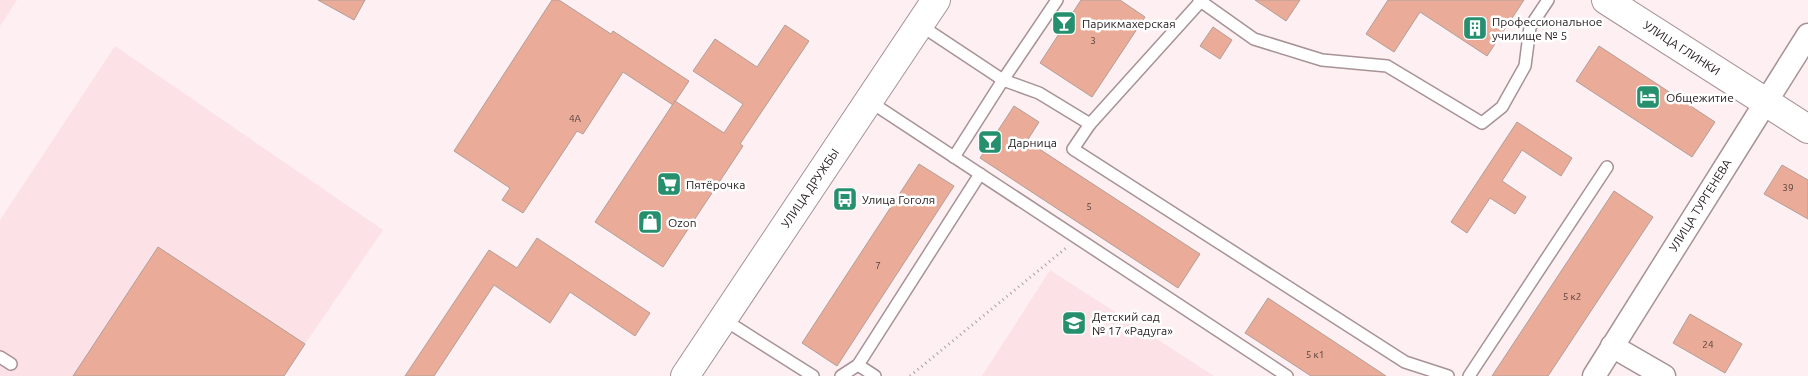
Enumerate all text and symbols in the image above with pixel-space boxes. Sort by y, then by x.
bar icon: Парикмахерская [1051,10,1077,36]
building icon: Профессиональное училище № 5 [1462,15,1488,41]
place label: Профессиональное училище № 5 [1492,15,1602,42]
place label: Парикмахерская [1082,17,1176,30]
street label: УЛИЦА ГЛИНКИ [1641,18,1723,78]
house number: 3 [1090,35,1096,46]
hotel icon: Общежитие [1635,84,1661,110]
place label: Общежитие [1666,91,1734,104]
house number: 4А [569,113,582,124]
bar icon: Дарница [977,129,1003,155]
place label: Дарница [1008,136,1057,149]
street label: УЛИЦА ДРУЖБЫ [779,146,841,230]
street label: УЛИЦА ТУРГЕНЕВА [1666,156,1734,254]
supermarket icon: Пятёрочка [656,171,682,197]
place label: Пятёрочка [686,178,745,191]
house number: 39 [1782,182,1794,193]
bus stop icon: Улица Гоголя [832,186,858,212]
place label: Улица Гоголя [862,193,935,206]
house number: 5 [1086,201,1092,212]
shop icon: Ozon [637,209,663,235]
place label: Ozon [668,216,697,229]
house number: 7 [875,260,881,271]
house number: 5 к2 [1563,291,1581,302]
school or university icon: Детский сад № 17 «Радуга» [1061,310,1087,336]
place label: Детский сад № 17 «Радуга» [1092,310,1173,337]
house number: 24 [1702,339,1714,350]
house number: 5 к1 [1306,349,1324,360]

